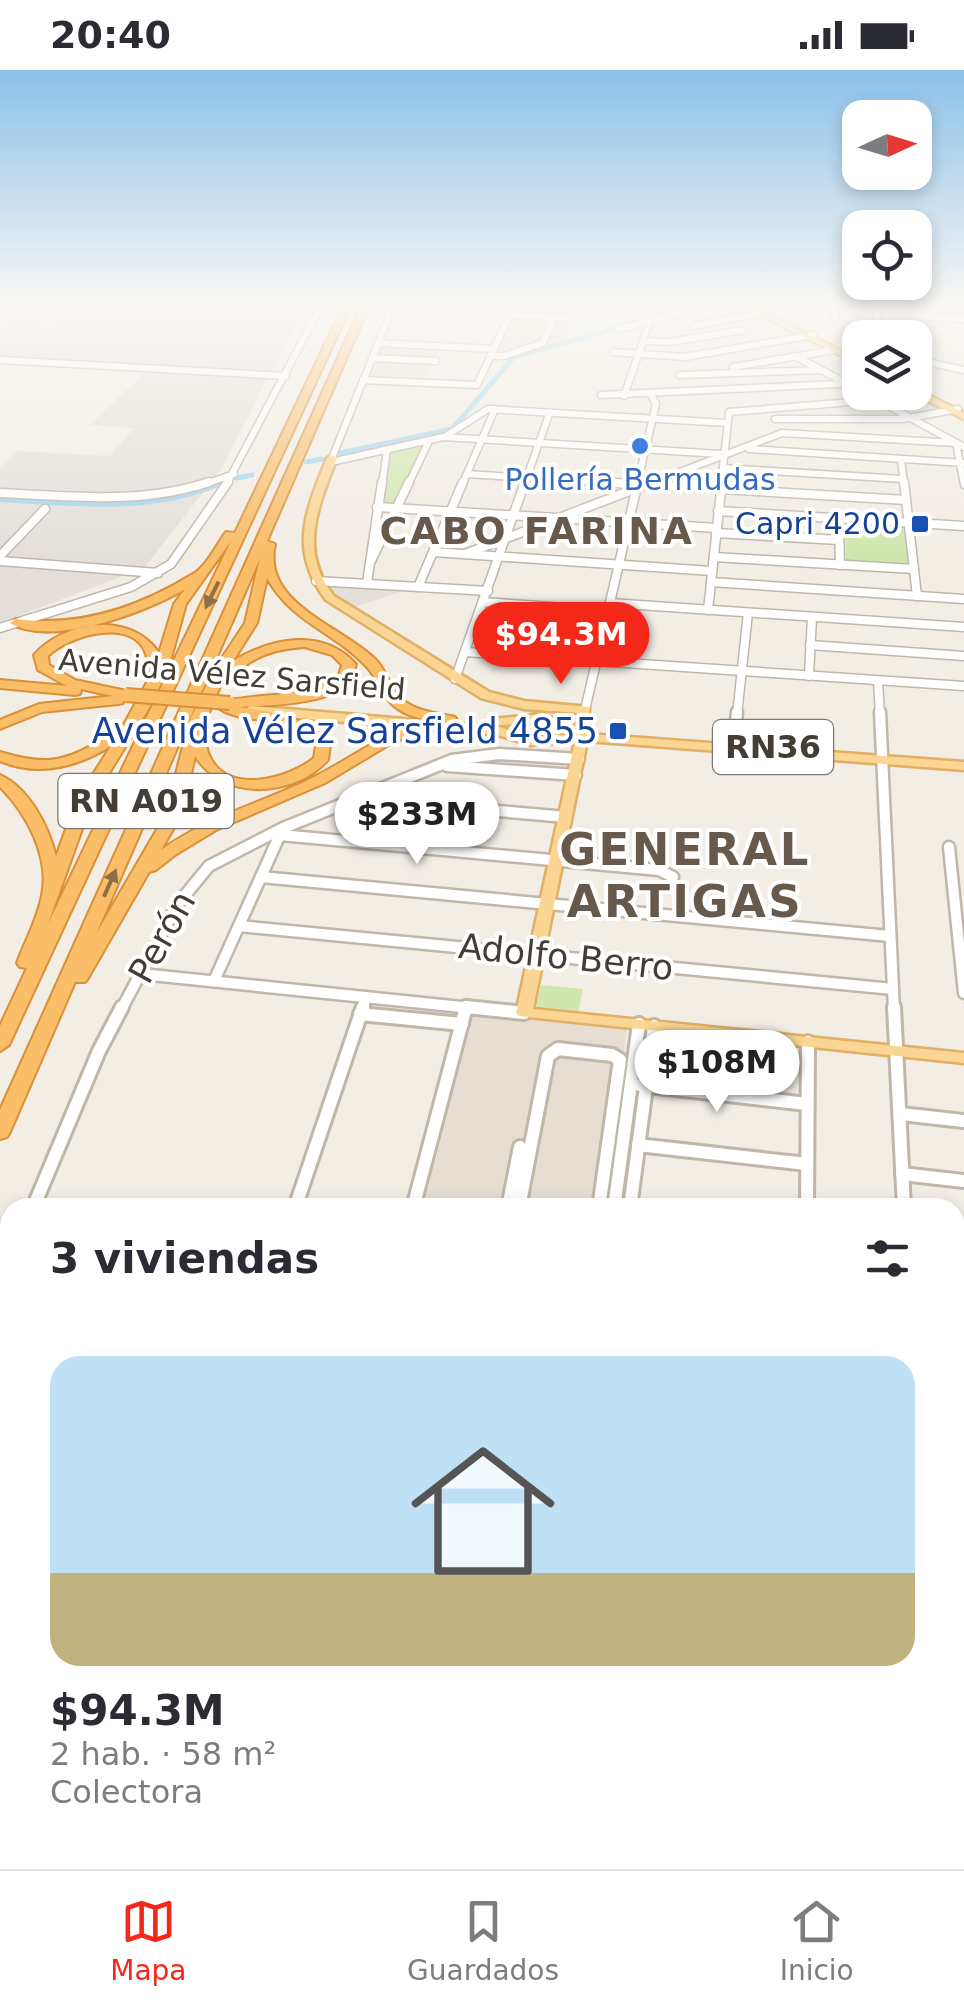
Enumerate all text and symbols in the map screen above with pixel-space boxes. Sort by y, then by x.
text: 20:40 [50,13,171,57]
north arrow [842,100,932,190]
map controls [842,100,932,410]
button: locate [842,210,932,300]
button: layers [842,320,932,410]
marker: Pollería Bermudas [629,435,651,457]
place label: Pollería Bermudas [504,462,776,497]
place label: Capri 4200 [735,506,900,541]
district label: CABO FARINA [380,509,694,553]
marker: Capri 4200 [909,513,931,535]
one-way arrow [203,580,220,609]
pin: $94.3M [480,602,642,687]
text: $94.3M [494,615,628,653]
street label: Avenida Vélez Sarsfield [57,642,407,707]
place label: Avenida Vélez Sarsfield 4855 [92,711,598,751]
marker: Avenida Vélez Sarsfield 4855 [607,720,629,742]
road number: RN36 [713,720,833,774]
road number: RN A019 [58,774,234,828]
pin: $233M [347,782,487,867]
text: $233M [357,795,477,833]
district label: GENERAL ARTIGAS [559,823,811,928]
one-way arrow [102,868,118,898]
street label: Perón [121,884,203,990]
street label: Adolfo Berro [457,926,675,988]
pin: $108M [647,1030,787,1115]
text: $108M [657,1043,777,1081]
icon: filters [860,1231,915,1286]
text: 3 viviendas [50,1234,319,1283]
icon: home [393,1421,573,1601]
text: $94.3M [50,1686,225,1735]
text: 2 hab. · 58 m² [50,1735,276,1773]
text: Colectora [50,1773,203,1811]
tab: Mapa [110,1894,187,1987]
tab: Guardados [407,1894,559,1987]
tab: Inicio [780,1894,854,1987]

